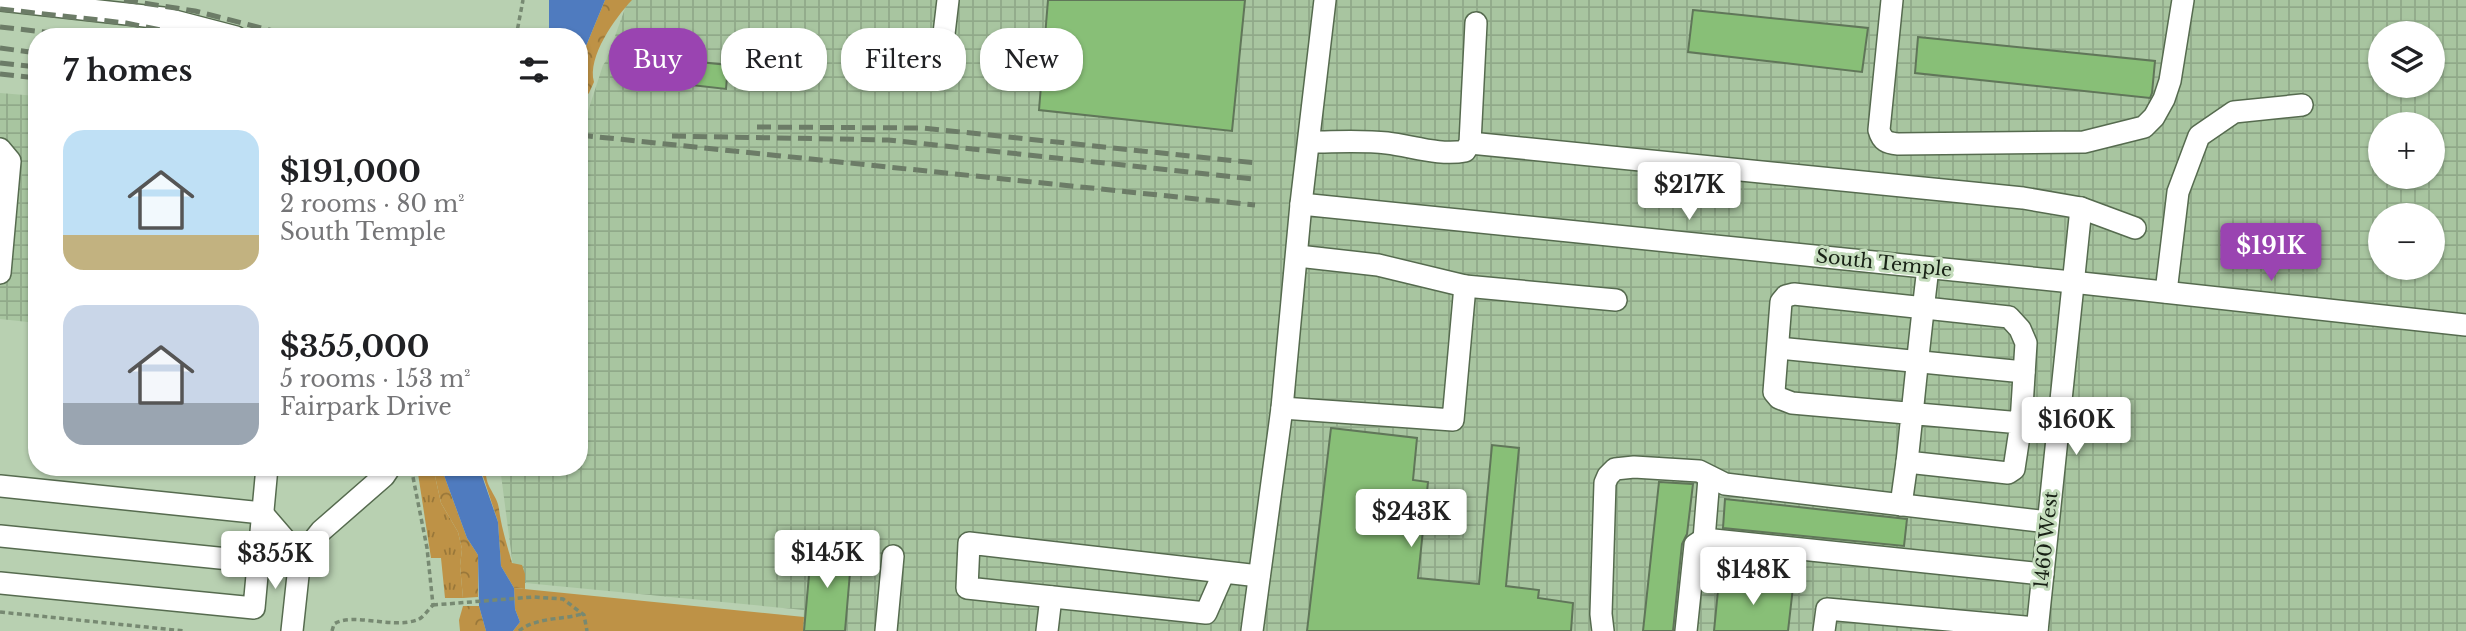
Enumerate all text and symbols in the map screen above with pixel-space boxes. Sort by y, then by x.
map controls [2368,21,2445,280]
button: layers [2368,21,2445,98]
chip: Buy [609,28,707,91]
chip: Rent [721,28,827,91]
chip: Filters [841,28,966,91]
chip: New [980,28,1083,91]
icon: filters [515,51,553,89]
text: 7 homes [63,52,192,89]
button: + [2368,112,2445,189]
text: $191,000 [280,153,421,190]
icon: home [119,158,203,242]
pin: $217K [1640,162,1738,222]
text: $217K [1654,171,1724,199]
text: 2 rooms · 80 m² [280,190,465,218]
button: − [2368,203,2445,280]
text: South Temple [280,218,446,246]
pin: $191K [2222,224,2320,283]
text: $191K [2236,232,2306,260]
street label: South Temple [1815,244,1953,282]
text: $355,000 [280,328,429,365]
icon: home [119,333,203,417]
text: 5 rooms · 153 m² [280,365,471,393]
text: Fairpark Drive [280,393,452,421]
pin: $160K [2027,398,2125,457]
text: $160K [2038,406,2114,434]
street label: 1460 West [2029,489,2063,590]
pin: $243K [1362,490,1460,549]
text: $243K [1372,498,1450,526]
pin: $145K [778,530,876,590]
pin: $355K [226,532,324,591]
text: $145K [791,539,863,567]
text: $355K [237,540,313,568]
pin: $148K [1704,548,1802,607]
text: $148K [1716,556,1790,584]

